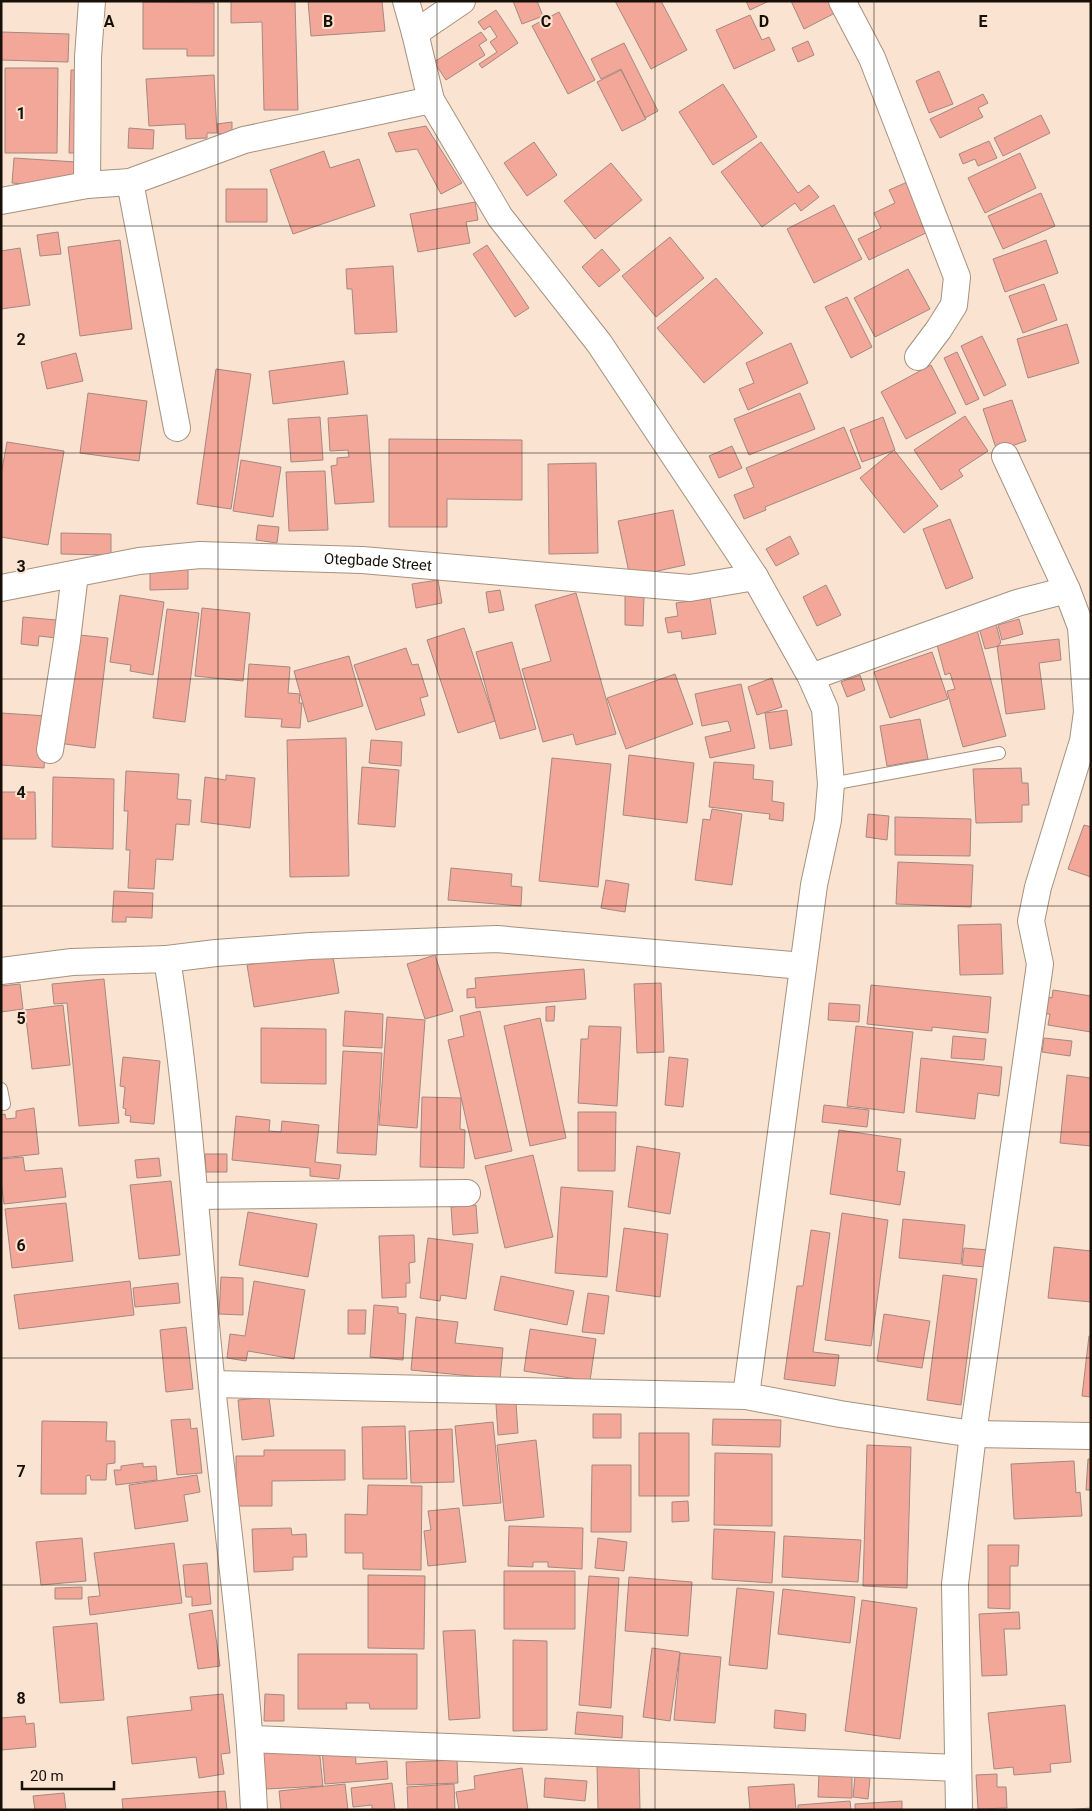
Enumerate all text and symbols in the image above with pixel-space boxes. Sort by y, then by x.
text: A [104,12,115,31]
text: B [323,12,333,31]
text: C [541,12,551,31]
text: D [759,12,769,31]
text: E [979,12,988,31]
text: 1 [16,104,26,123]
text: 2 [16,330,26,349]
street label: Otegbade Street [324,550,433,575]
text: 3 [16,557,26,576]
text: 4 [16,783,26,802]
text: 5 [16,1009,26,1028]
text: 6 [16,1236,26,1255]
text: 7 [16,1462,26,1481]
text: 8 [16,1689,26,1708]
scale bar [22,1758,115,1790]
text: 20 m [30,1767,64,1785]

